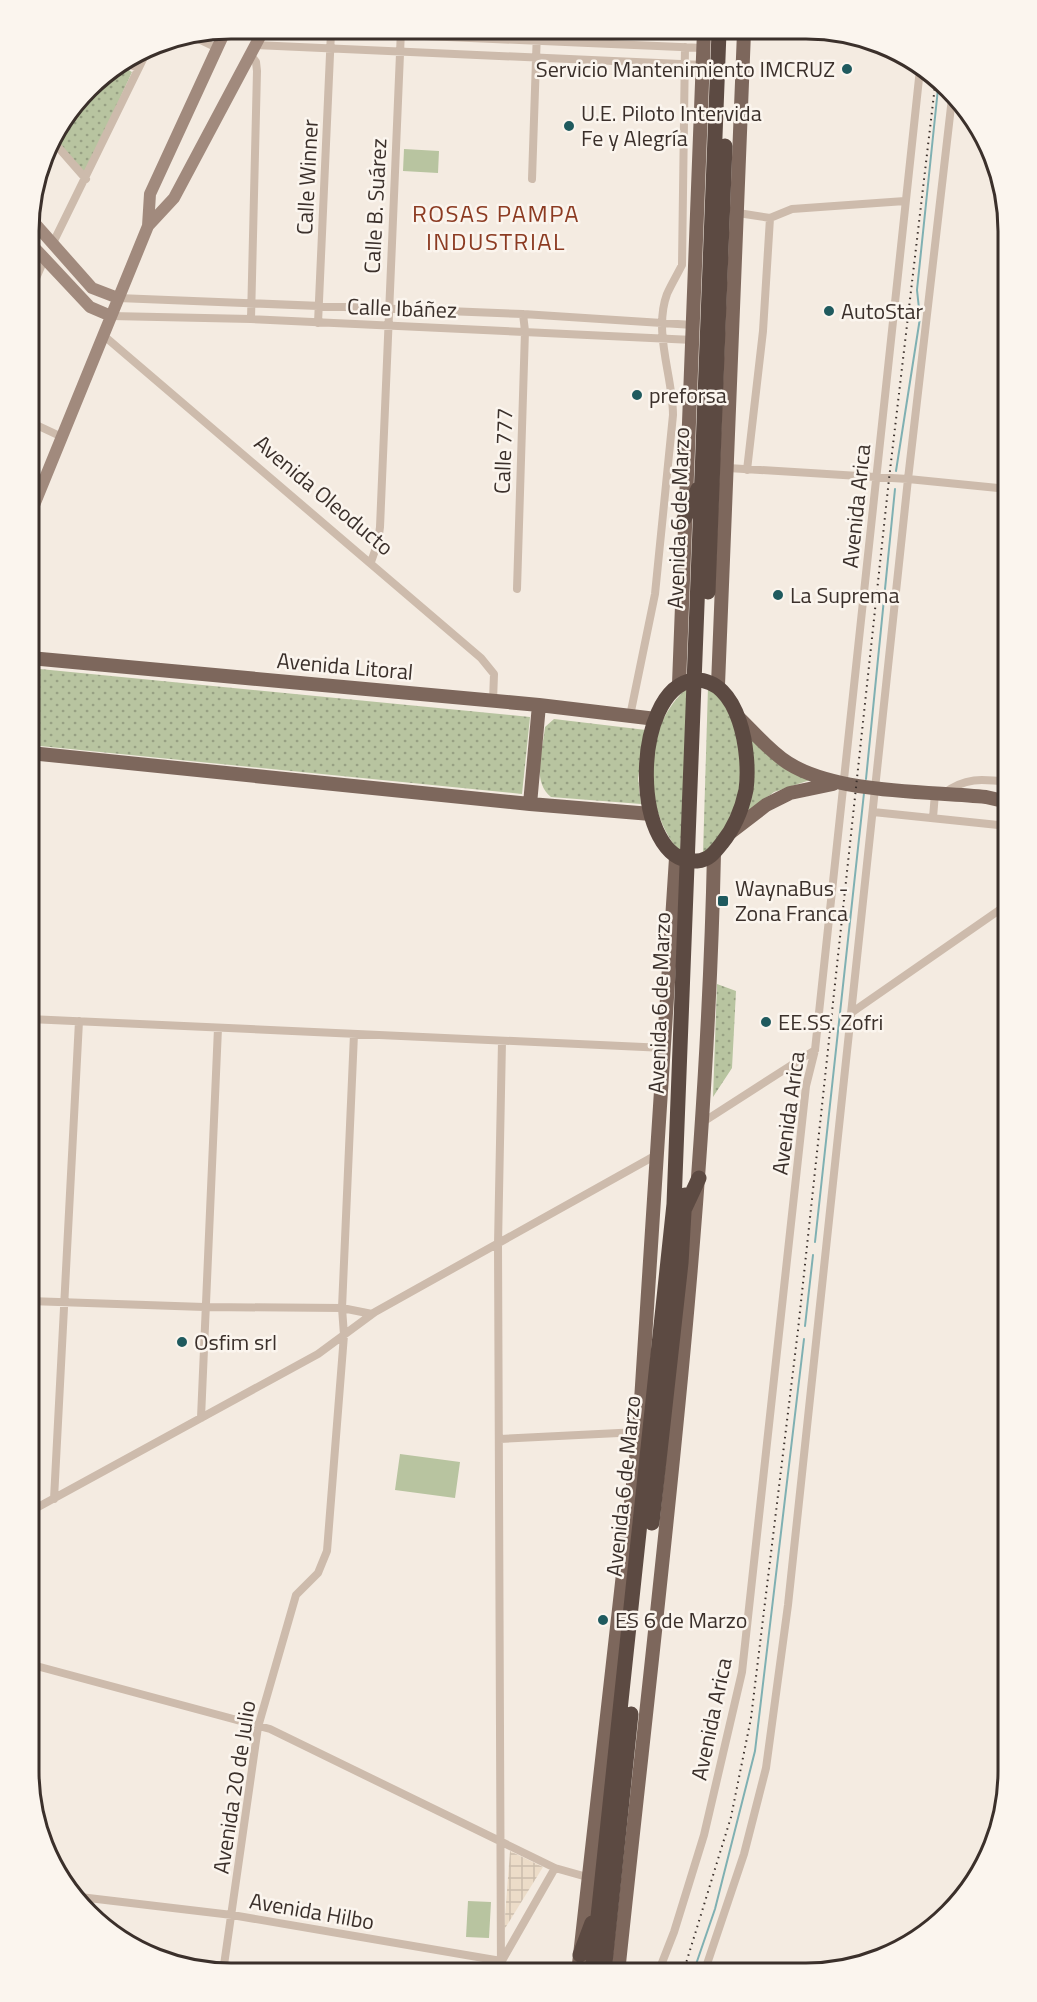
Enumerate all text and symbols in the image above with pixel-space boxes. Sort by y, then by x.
place label: Servicio Mantenimiento IMCRUZ [536,52,835,86]
marker: Servicio Mantenimiento IMCRUZ [840,62,854,76]
place label: U.E. Piloto Intervida Fe y Alegría [581,96,762,155]
street label: Calle Winner [287,118,327,236]
marker: U.E. Piloto Intervida Fe y Alegría [562,119,576,133]
street label: Calle B. Suárez [354,138,396,274]
district label: ROSAS PAMPA INDUSTRIAL [412,195,580,259]
street label: Calle Ibáñez [346,289,458,327]
place label: AutoStar [841,294,923,328]
marker: AutoStar [822,304,836,318]
place label: preforsa [649,378,727,412]
marker: preforsa [630,388,644,402]
street label: Calle 777 [485,407,521,495]
street label: Avenida Oleoducto [247,426,401,564]
street label: Avenida 6 de Marzo [658,427,698,609]
street label: Avenida Arica [833,442,879,570]
place label: La Suprema [790,578,900,612]
marker: La Suprema [771,588,785,602]
street label: Avenida Litoral [275,643,415,689]
place label: WaynaBus - Zona Franca [735,871,848,930]
marker: WaynaBus - Zona Franca [716,894,730,908]
street label: Avenida 6 de Marzo [639,912,679,1094]
place label: EE.SS. Zofri [778,1005,883,1039]
marker: EE.SS. Zofri [759,1015,773,1029]
street label: Avenida Arica [763,1049,813,1177]
place label: Osfim srl [194,1325,277,1359]
marker: Osfim srl [175,1335,189,1349]
street label: Avenida 6 de Marzo [597,1394,649,1578]
place label: ES 6 de Marzo [615,1603,747,1637]
marker: ES 6 de Marzo [596,1613,610,1627]
street label: Avenida Arica [681,1655,741,1783]
street label: Avenida 20 de Julio [204,1698,264,1876]
street label: Avenida Hilbo [247,1883,377,1939]

